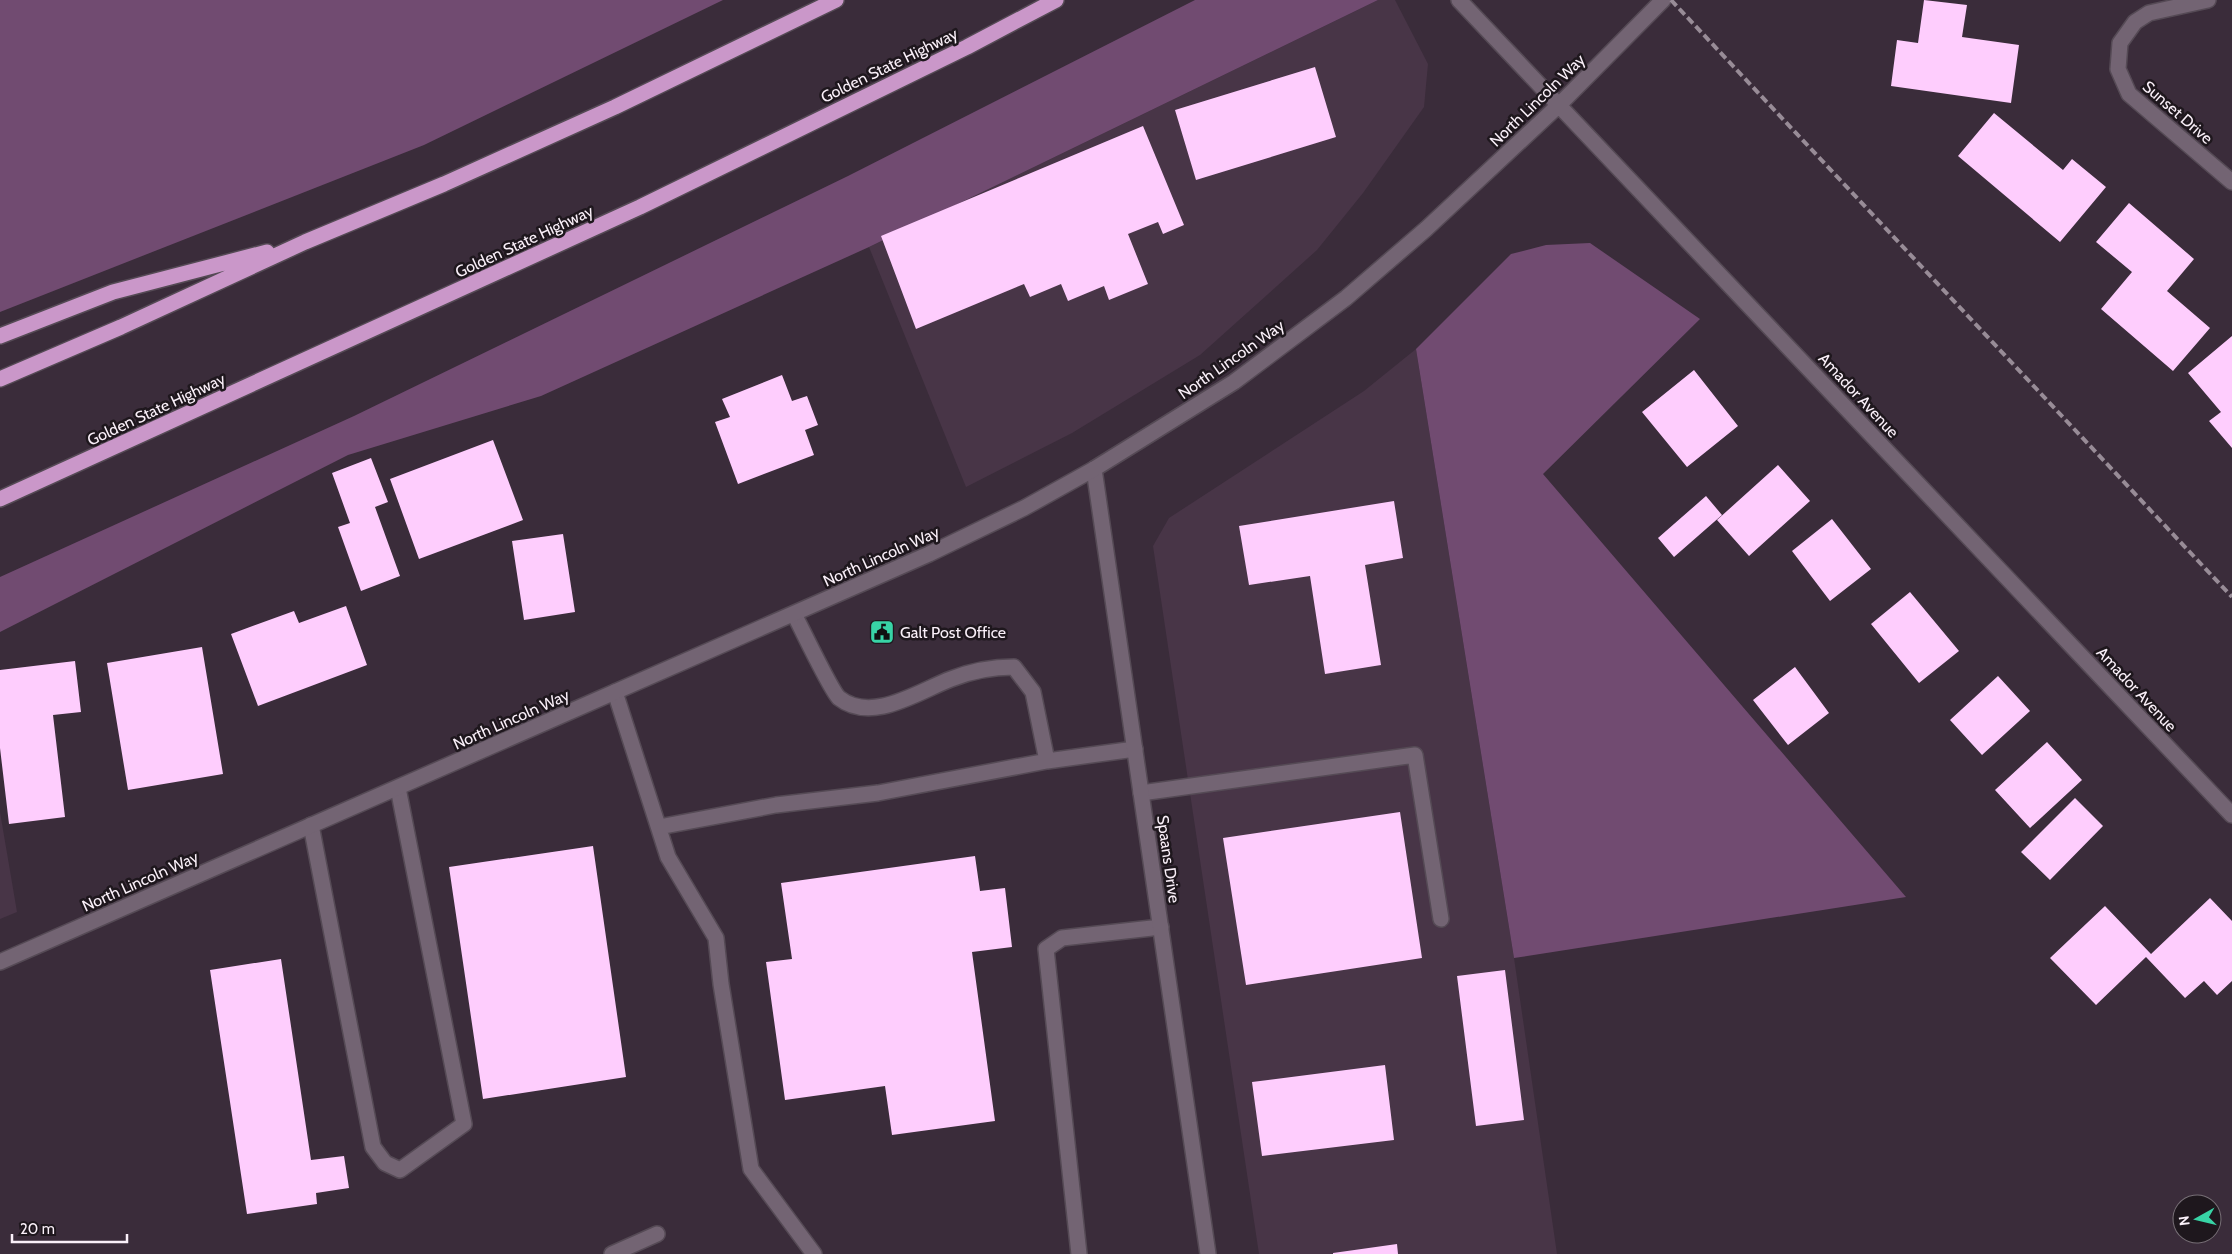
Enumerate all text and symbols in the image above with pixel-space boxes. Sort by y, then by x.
street label: Golden State Highway [818,24,961,107]
street label: North Lincoln Way [1486,50,1589,151]
street label: Sunset Drive [2139,77,2216,148]
street label: Golden State Highway [452,201,596,282]
street label: North Lincoln Way [1175,316,1288,403]
street label: Amador Avenue [1815,349,1903,442]
street label: Golden State Highway [84,369,228,450]
street label: North Lincoln Way [820,522,942,591]
public building icon: Galt Post Office [869,619,895,645]
place label: Galt Post Office [900,623,1006,642]
street label: Amador Avenue [2093,643,2181,736]
street label: North Lincoln Way [450,685,572,754]
street label: Spaans Drive [1153,814,1184,904]
street label: North Lincoln Way [79,847,201,916]
north arrow [2172,1194,2222,1244]
scale bar [12,1212,128,1244]
text: N [2175,1215,2194,1227]
text: 20 m [20,1220,55,1238]

